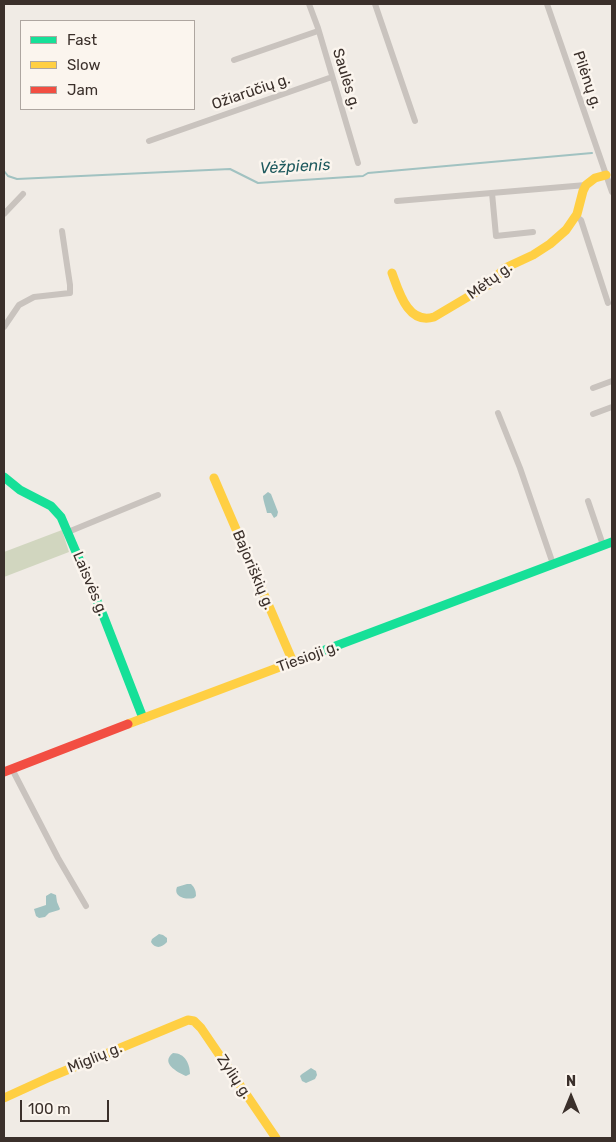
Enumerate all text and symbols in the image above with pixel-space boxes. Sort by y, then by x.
legend [20,20,195,110]
text: Fast [67,31,97,49]
street label: Saulės g. [328,46,364,112]
street label: Pilėnų g. [569,49,605,111]
text: Slow [67,56,100,74]
street label: Ožiarūčių g. [209,70,293,114]
text: Jam [67,81,98,99]
water label: Vėžpienis [259,156,331,178]
street label: Mėtų g. [464,259,516,303]
street label: Bajoriškių g. [228,528,278,612]
street label: Laisvės g. [68,549,112,619]
street label: Tiesioji g. [275,638,341,676]
street label: Miglių g. [65,1039,125,1077]
street label: Zylių g. [213,1051,255,1103]
north arrow [546,1072,596,1122]
text: N [566,1073,576,1090]
scale bar [22,1090,111,1122]
text: 100 m [28,1100,70,1118]

